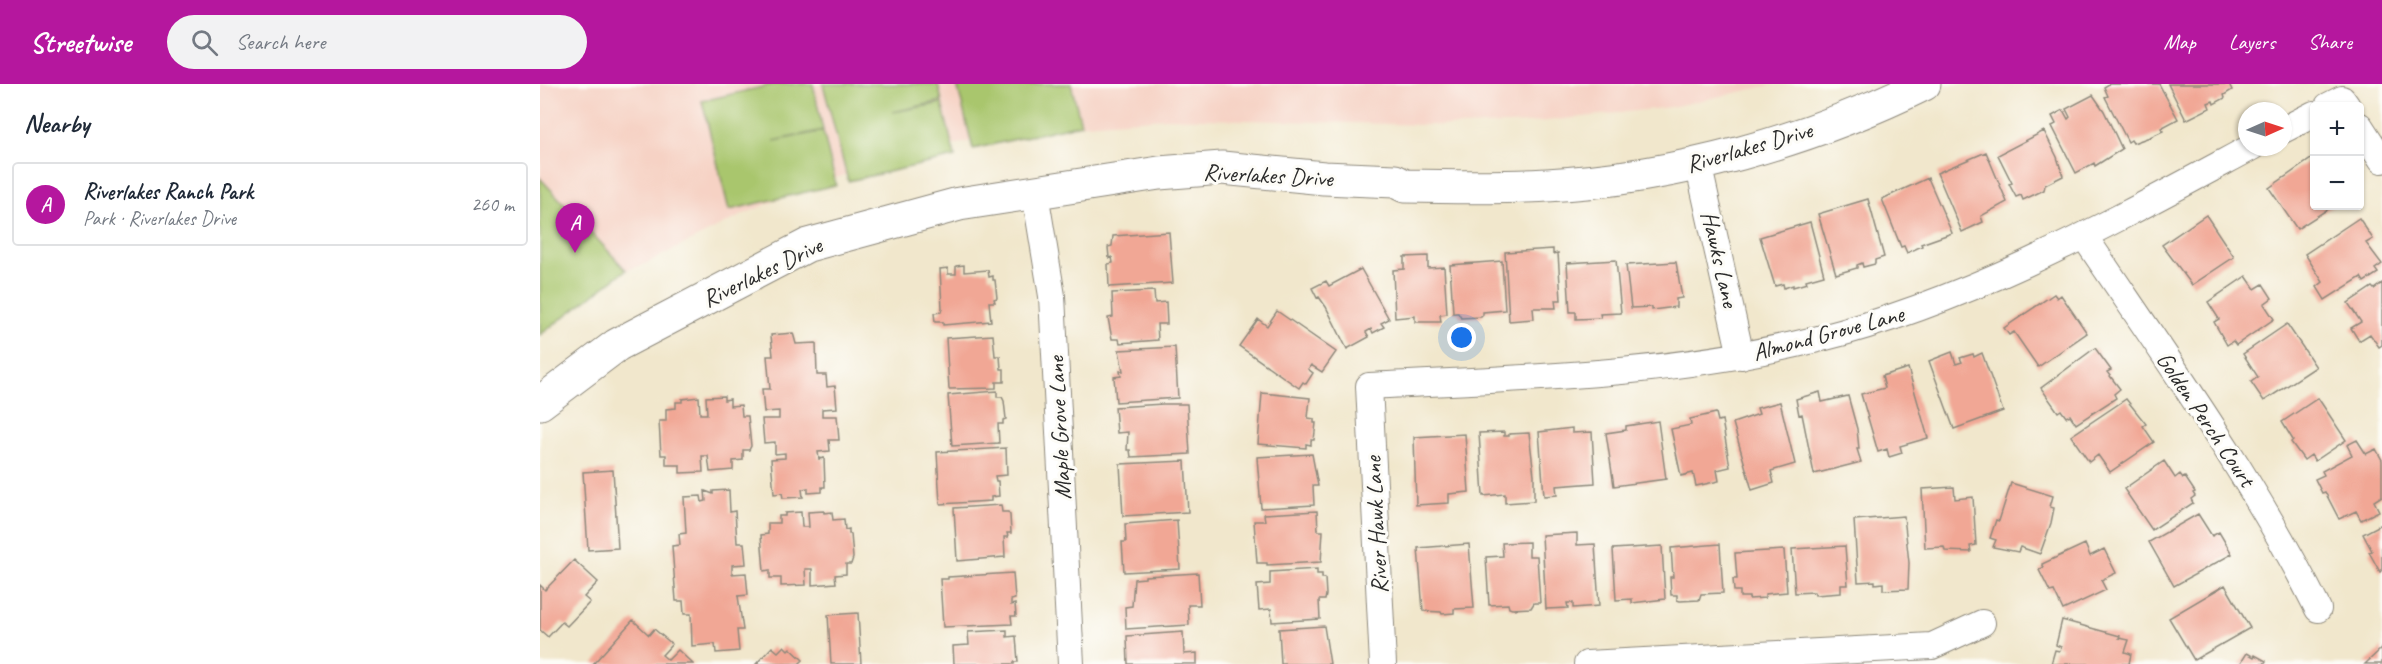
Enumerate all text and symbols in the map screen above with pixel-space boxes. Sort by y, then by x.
search box [167,15,587,69]
text: Streetwise [30,25,131,60]
icon: search [188,26,221,59]
text: Search here [236,28,325,56]
text: Map [2163,29,2196,55]
text: Layers [2229,29,2275,55]
text: Share [2308,29,2352,55]
north arrow [2238,102,2292,156]
map controls [2310,102,2364,210]
button: + [2310,102,2364,156]
text: Nearby [24,107,89,140]
street label: Riverlakes Drive [1683,114,1817,179]
button: − [2310,156,2364,210]
street label: Riverlakes Drive [1203,157,1336,193]
text: Riverlakes Ranch Park [83,178,253,206]
text: A [40,192,51,217]
text: 260 m [471,192,514,217]
pin: A [555,204,594,253]
text: Park · Riverlakes Drive [83,206,236,231]
street label: Hawks Lane [1694,208,1746,312]
street label: Riverlakes Drive [697,229,829,314]
street label: Almond Grove Lane [1749,298,1909,368]
your location [1447,323,1476,352]
street label: Golden Perch Court [2150,346,2263,494]
street label: Maple Grove Lane [1040,353,1078,500]
street label: River Hawk Lane [1357,453,1395,594]

